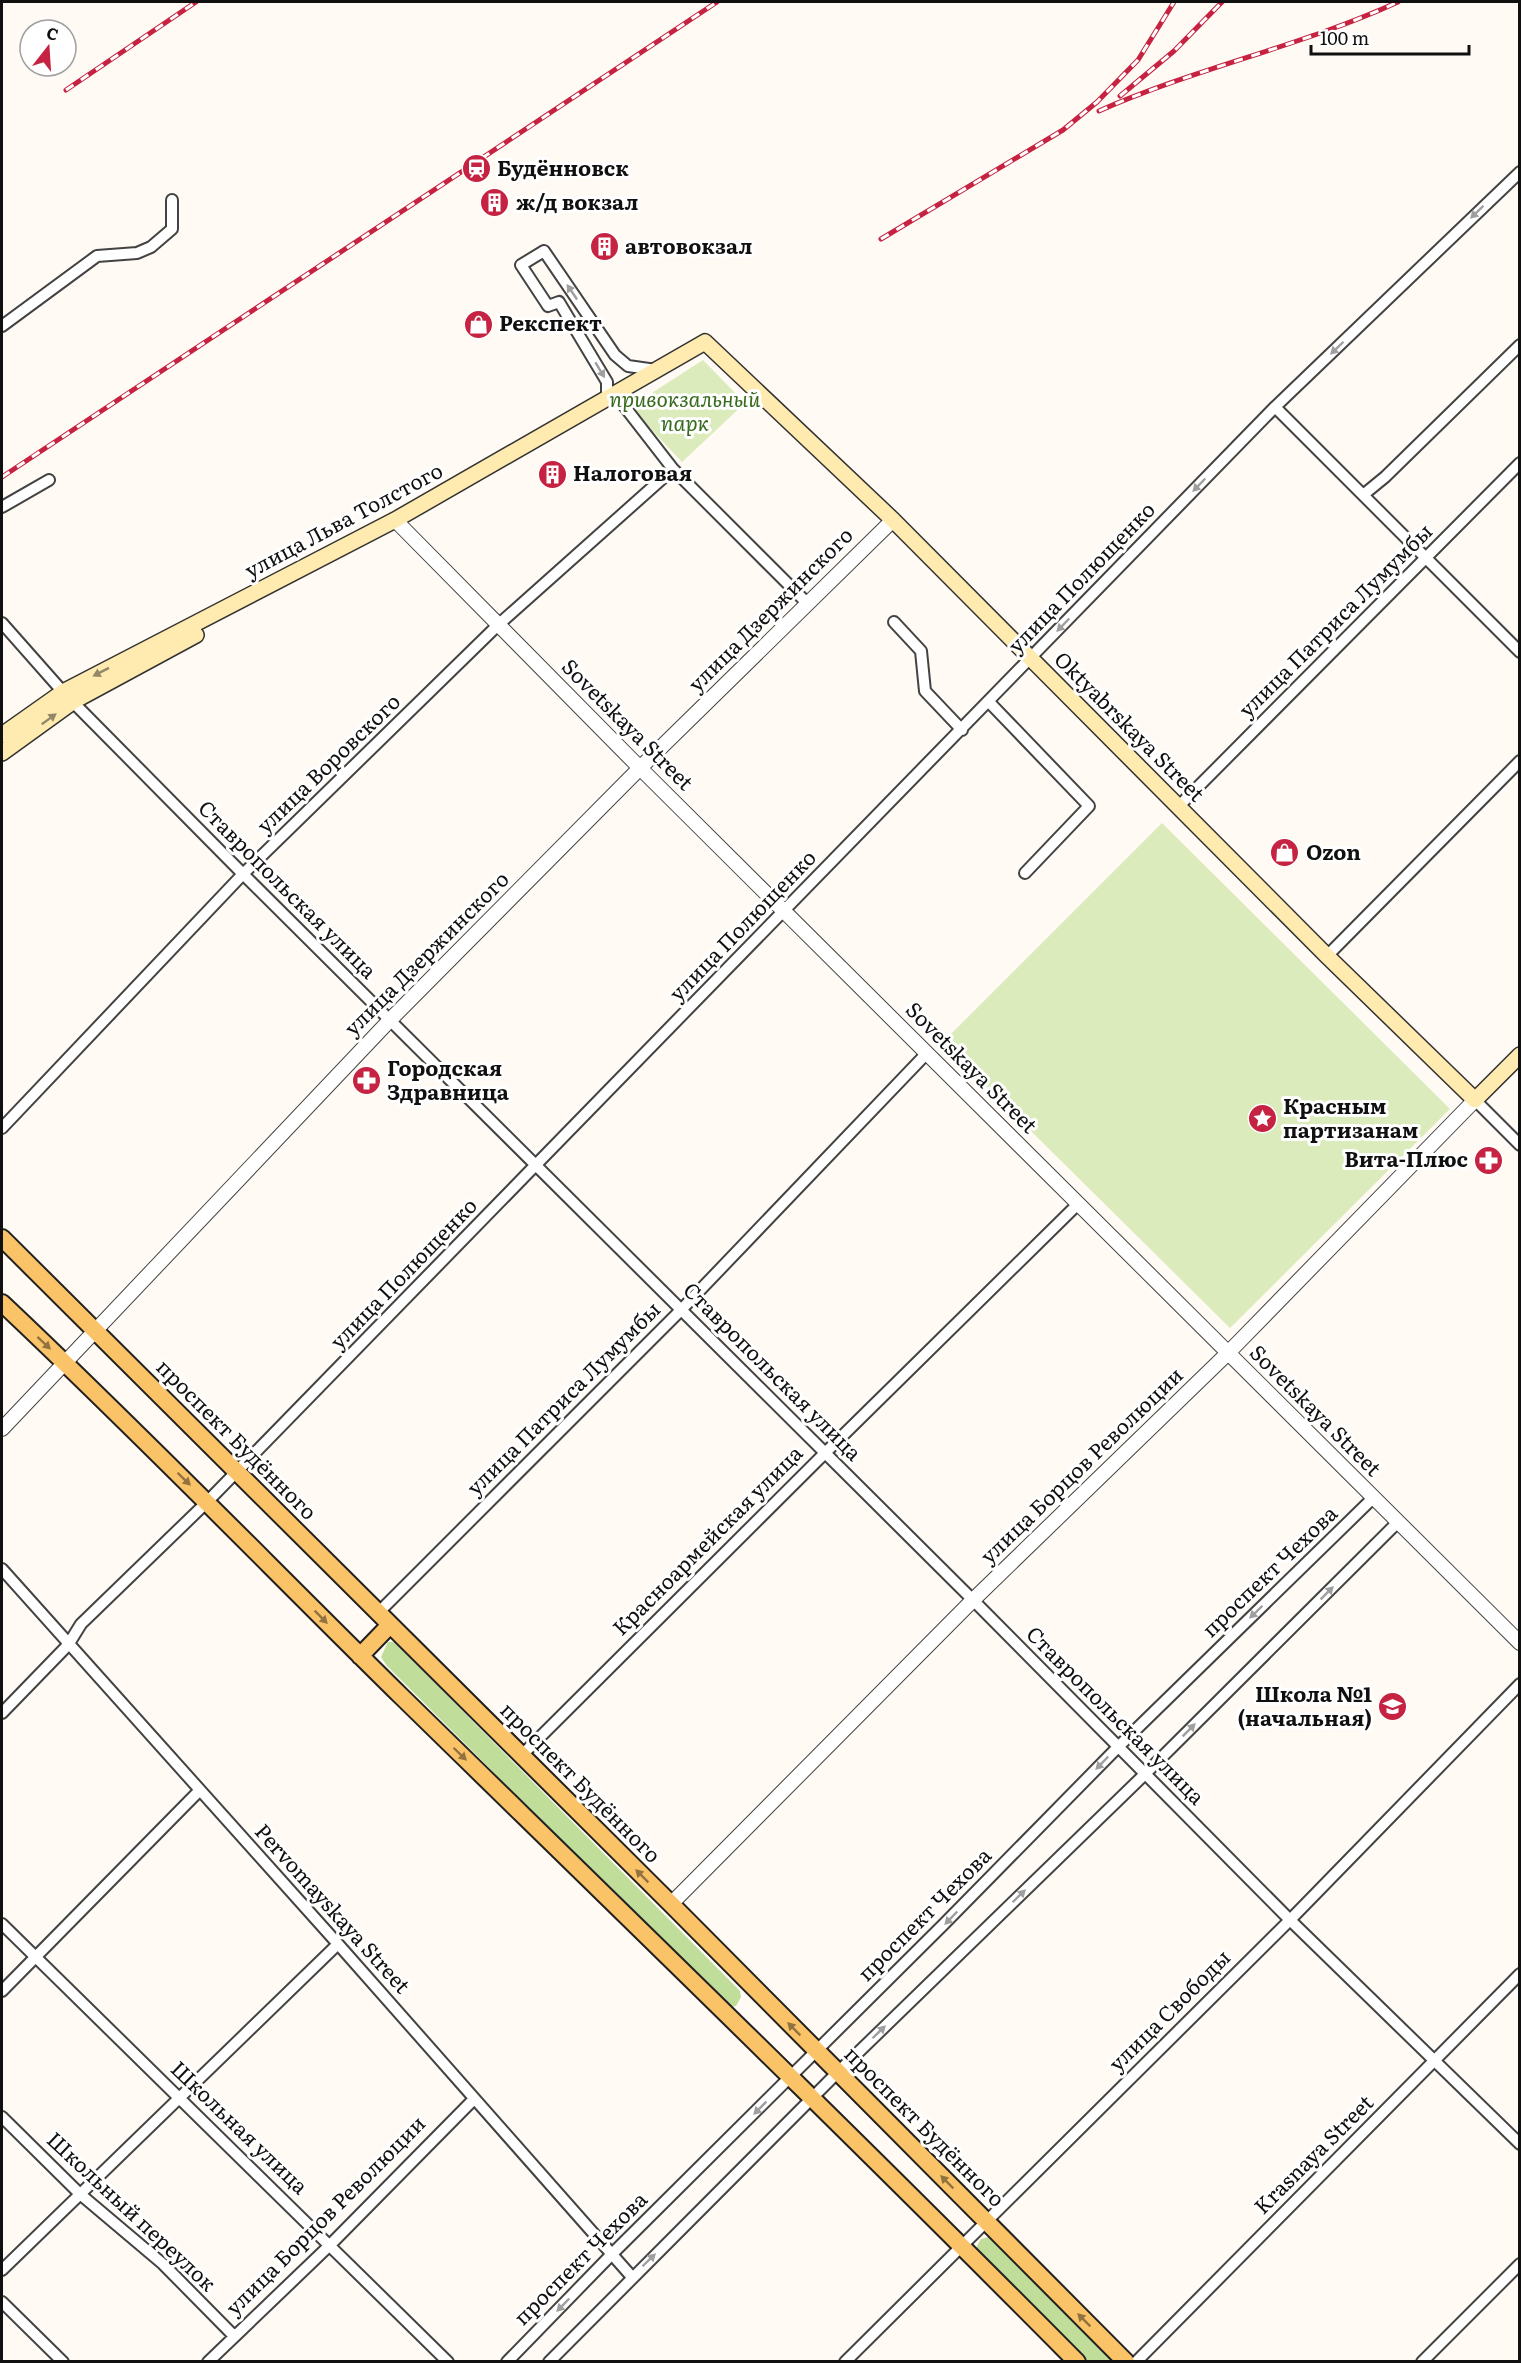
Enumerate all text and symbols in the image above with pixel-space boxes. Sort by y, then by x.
north arrow [18,18,78,78]
scale bar [1311,18,1468,56]
text: С [44,20,62,46]
text: 100 m [1320,24,1369,51]
place label: Будённовск [497,151,629,182]
station icon: Будённовск [460,153,492,185]
place label: ж/д вокзал [516,185,638,216]
building icon: ж/д вокзал [479,187,511,219]
one-way arrow [1471,205,1485,219]
place label: автовокзал [625,229,752,260]
building icon: автовокзал [588,231,620,263]
one-way arrow [566,284,578,300]
place label: Рекспект [499,306,602,337]
shop icon: Рекспект [462,308,494,340]
one-way arrow [1331,340,1345,354]
one-way arrow [594,362,605,378]
park label: привокзальный парк [610,382,761,437]
street label: улица Льва Толстого [238,453,447,584]
place label: Налоговая [573,456,692,487]
building icon: Налоговая [536,458,568,490]
one-way arrow [1192,478,1206,493]
street label: улица Полющенко [1000,494,1161,659]
street label: улица Патриса Лумумбы [1230,515,1438,723]
street label: улица Дзержинского [680,519,859,698]
one-way arrow [1056,618,1070,633]
street label: Oktyabrskaya Street [1049,643,1213,808]
street label: Sovetskaya Street [556,650,702,796]
one-way arrow [92,667,109,677]
street label: улица Воровского [248,685,406,839]
one-way arrow [41,714,57,725]
street label: Ставропольская улица [192,792,386,985]
place label: Ozon [1306,835,1361,866]
shop icon: Ozon [1269,837,1301,869]
street label: улица Полющенко [661,842,822,1007]
street label: улица Дзержинского [336,863,515,1042]
street label: Sovetskaya Street [900,993,1046,1139]
place label: Городская Здравница [387,1051,510,1106]
pharmacy icon: Городская Здравница [350,1065,382,1097]
place label: Красным партизанам [1283,1089,1418,1144]
place icon: Красным партизанам [1246,1103,1278,1135]
place label: Вита-Плюс [1344,1142,1468,1173]
pharmacy icon: Вита-Плюс [1473,1144,1505,1176]
street label: улица Полющенко [322,1190,483,1355]
street label: Ставропольская улица [677,1274,871,1467]
street label: улица Патриса Лумумбы [458,1293,666,1501]
one-way arrow [36,1336,51,1349]
street label: Sovetskaya Street [1244,1336,1390,1482]
street label: проспект Будённого [150,1351,325,1526]
street label: улица Борцов Революции [972,1359,1189,1570]
street label: Красноармейская улица [604,1437,809,1641]
one-way arrow [176,1472,191,1486]
street label: проспект Чехова [1194,1497,1343,1643]
one-way arrow [1319,1586,1333,1600]
one-way arrow [1250,1605,1264,1619]
one-way arrow [314,1610,329,1624]
street label: Ставропольская улица [1020,1618,1214,1811]
place label: Школа №1 (начальная) [1238,1677,1372,1732]
school or university icon: Школа №1 (начальная) [1377,1691,1409,1723]
street label: проспект Будённого [494,1694,669,1869]
one-way arrow [1181,1724,1195,1738]
one-way arrow [453,1747,468,1761]
one-way arrow [1095,1756,1109,1770]
street label: Pervomayskaya Street [249,1816,419,2000]
street label: проспект Чехова [849,1839,998,1987]
one-way arrow [635,1868,649,1883]
one-way arrow [1012,1889,1027,1903]
one-way arrow [944,1910,958,1924]
street label: улица Свободы [1100,1941,1236,2077]
one-way arrow [787,2022,802,2036]
one-way arrow [872,2025,887,2039]
street label: проспект Будённого [838,2038,1013,2213]
street label: Школьная улица [165,2052,317,2200]
street label: Krasnaya Street [1245,2086,1379,2220]
one-way arrow [754,2100,768,2114]
street label: улица Борцов Революции [217,2107,431,2321]
street label: Школьный переулок [41,2123,225,2297]
one-way arrow [939,2175,954,2189]
street label: проспект Чехова [505,2183,654,2331]
one-way arrow [642,2253,656,2267]
one-way arrow [556,2297,570,2311]
one-way arrow [1077,2313,1092,2327]

